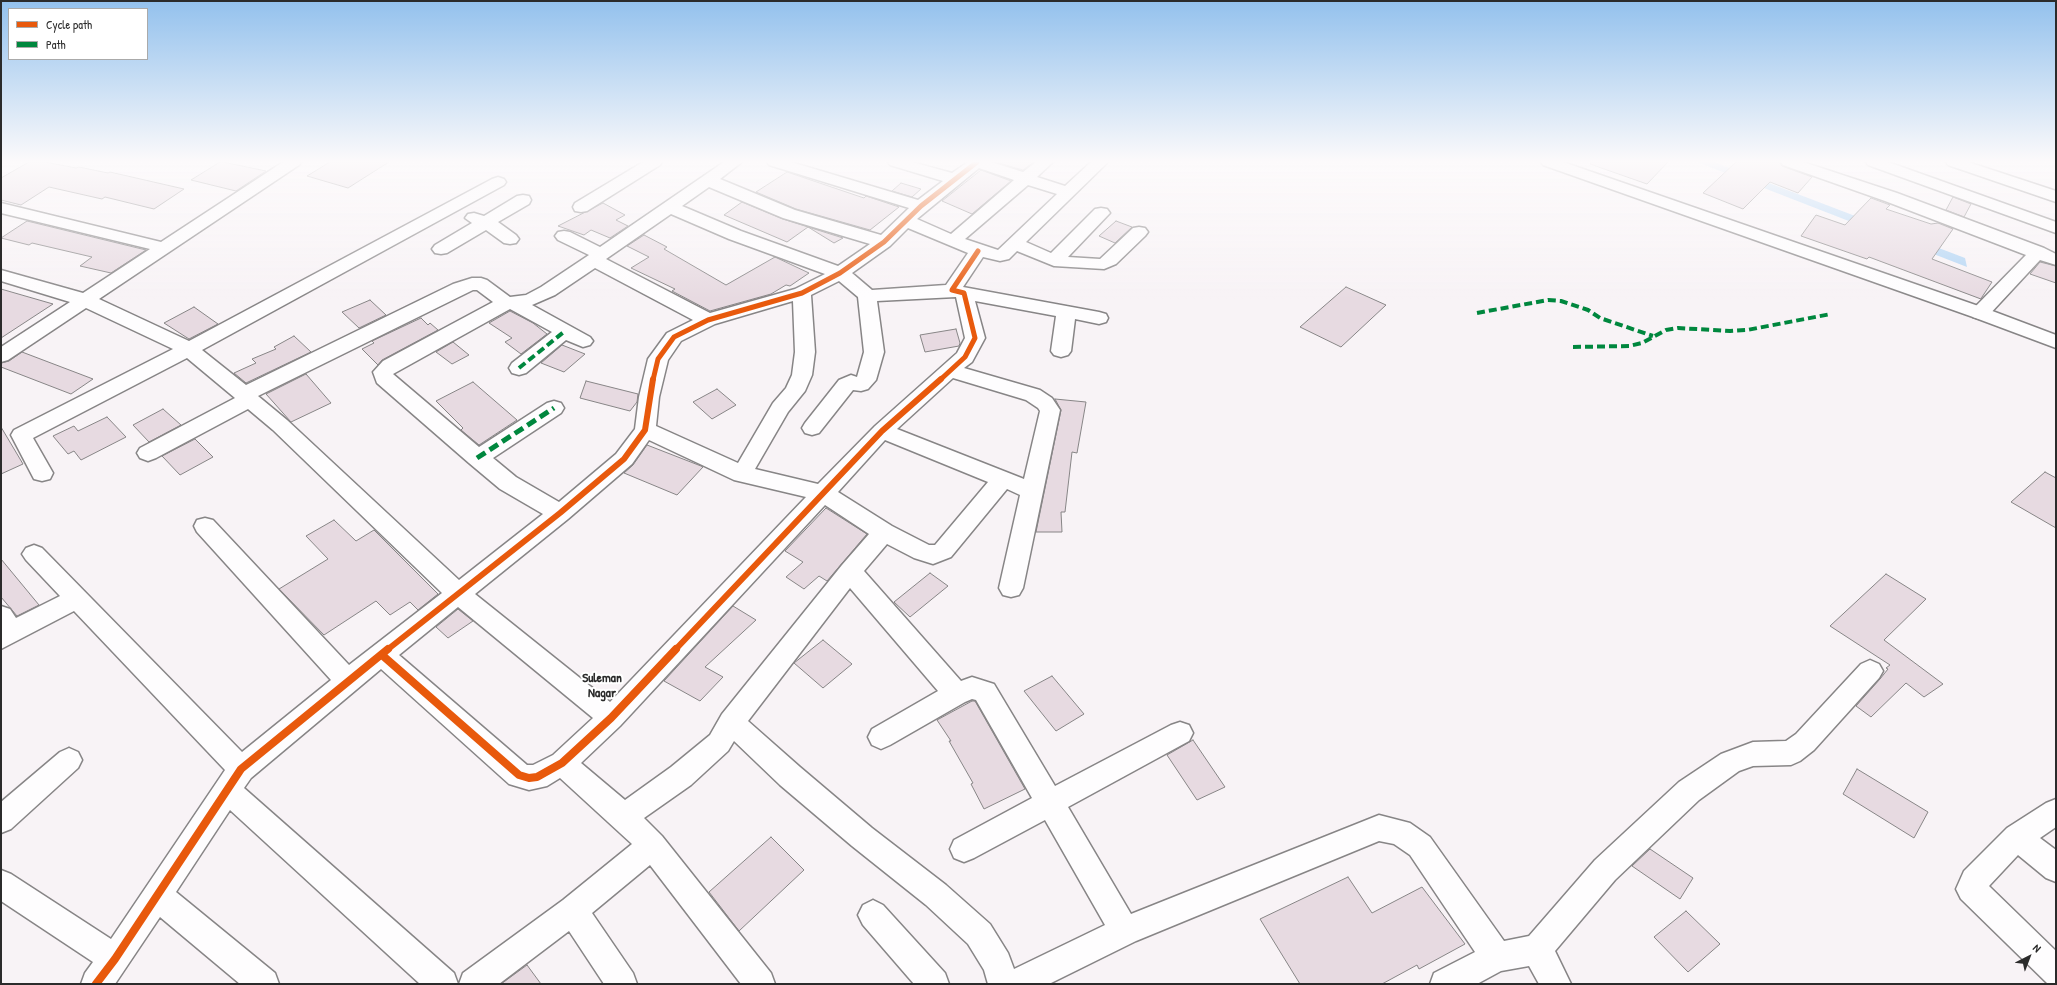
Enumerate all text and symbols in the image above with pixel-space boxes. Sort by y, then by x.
legend [8,8,148,60]
text: Cycle path [46,16,92,33]
text: Path [46,36,66,53]
district label: Suleman Nagar [582,671,622,702]
north arrow [2009,937,2049,977]
text: N [2030,941,2044,955]

